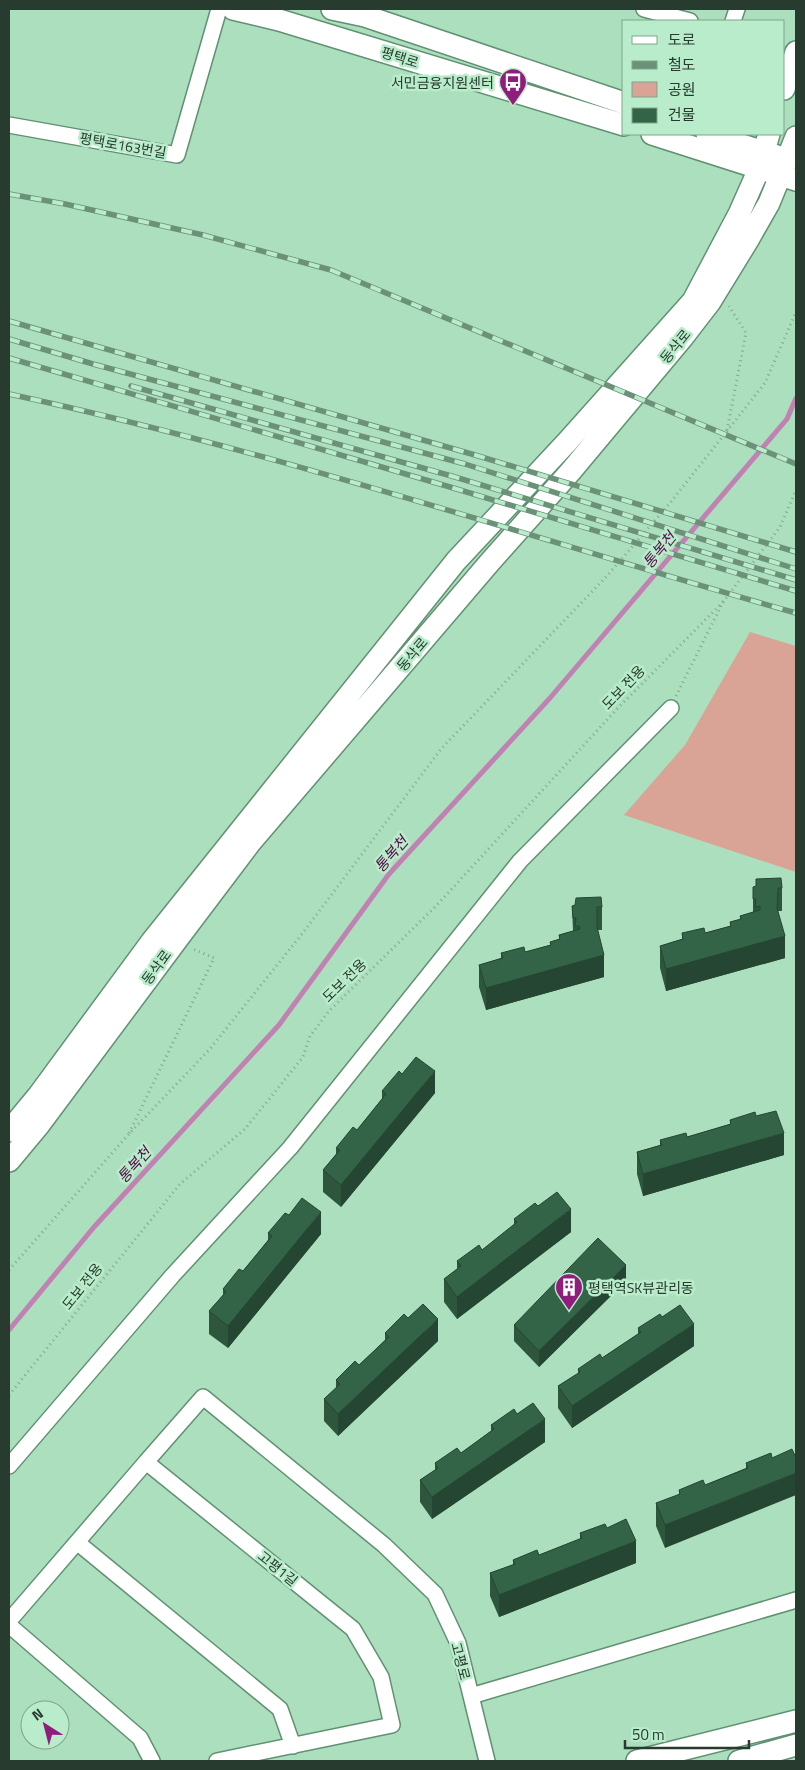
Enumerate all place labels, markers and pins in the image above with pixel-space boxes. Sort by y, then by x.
bus stop icon: 서민금융지원센터 [498,67,528,106]
place label: 서민금융지원센터 [391,72,494,93]
building icon: 평택역SK뷰관리동 [554,1272,584,1311]
place label: 평택역SK뷰관리동 [588,1277,694,1298]

